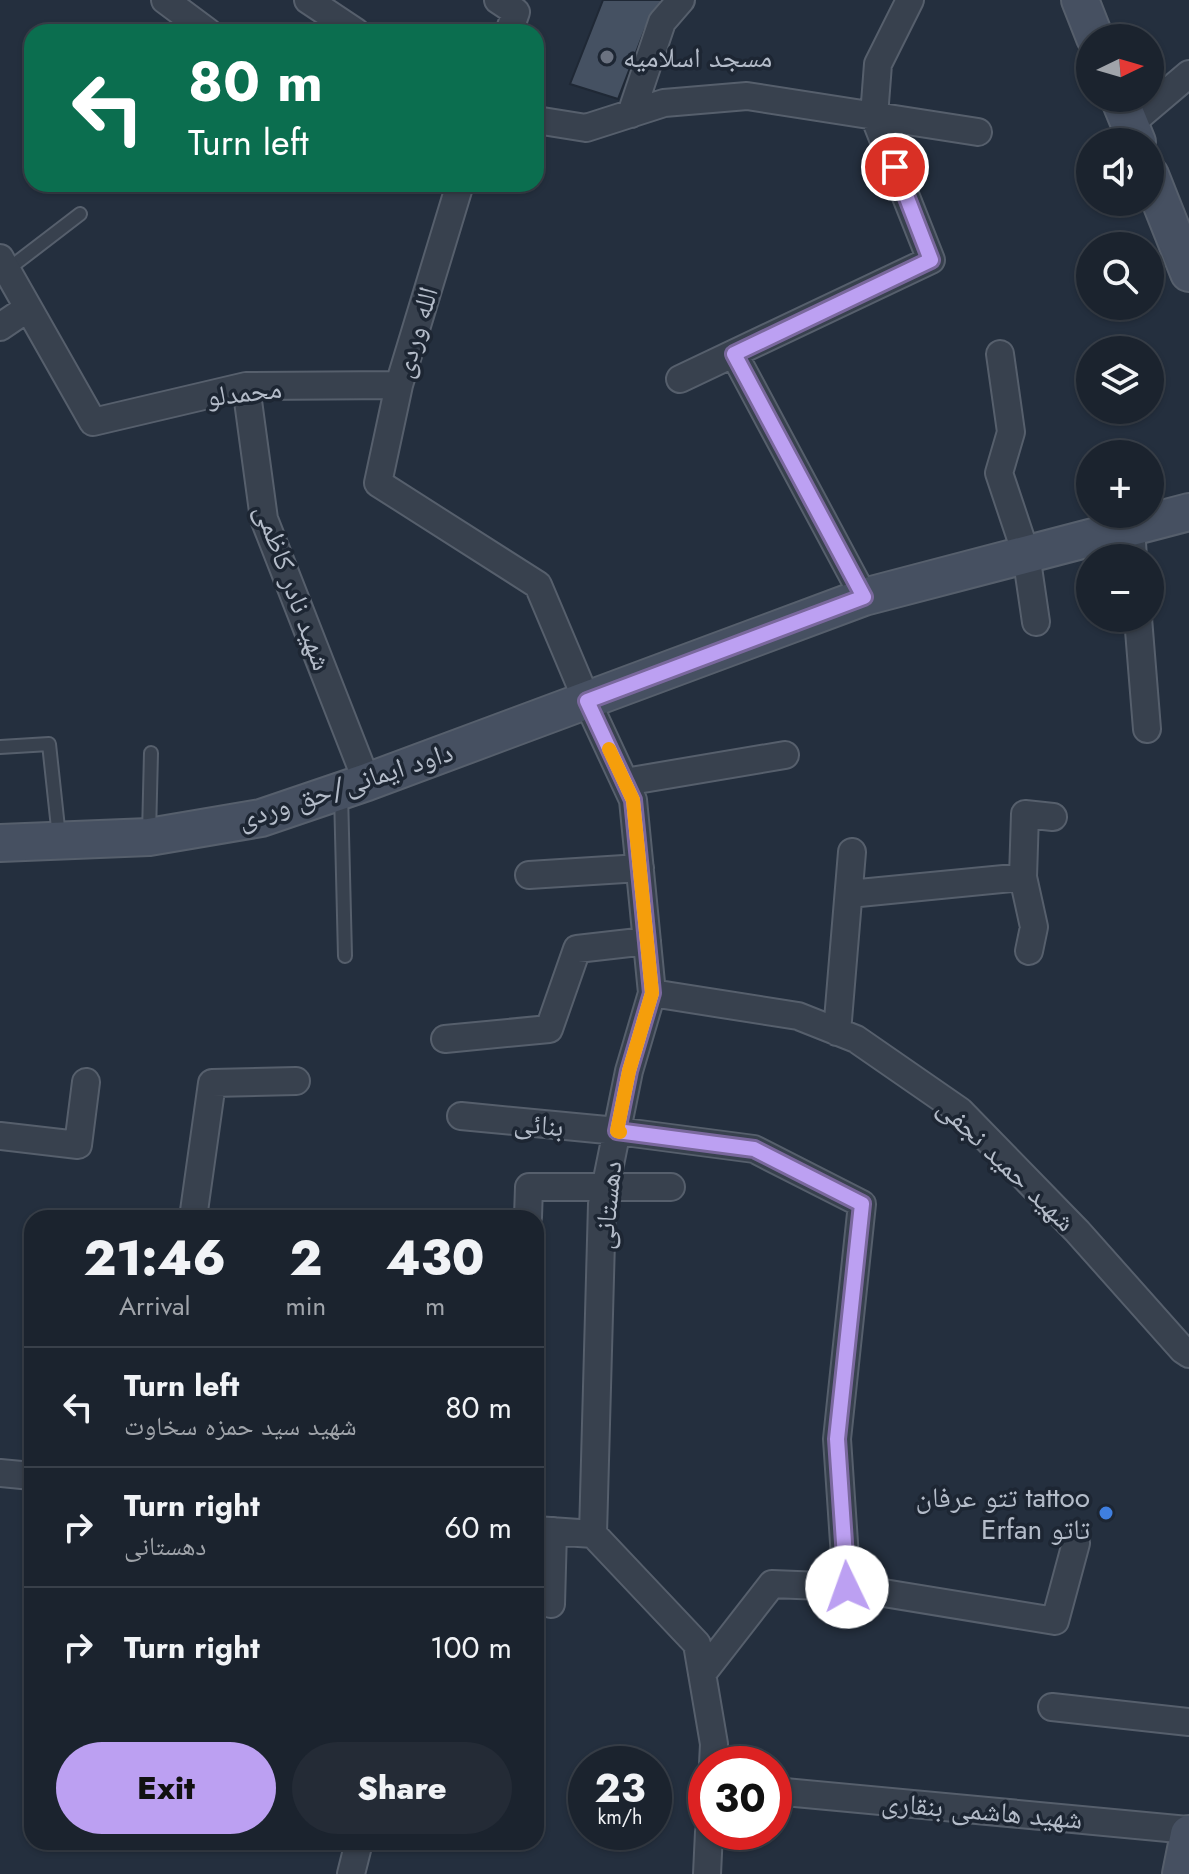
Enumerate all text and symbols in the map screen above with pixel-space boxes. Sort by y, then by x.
north arrow [1076,24,1164,112]
map controls [1076,24,1164,632]
place label: مسجد اسلامیه [623,37,772,78]
text: 80 m [188,41,323,122]
marker: مسجد اسلامیه [598,48,616,66]
icon: left [56,56,160,160]
text: Turn left [188,116,309,168]
button: sound [1076,128,1164,216]
pin [861,133,929,201]
icon: arrive [873,145,917,189]
button: search [1076,232,1164,320]
street label: الله وردی [382,282,449,383]
button: layers [1076,336,1164,424]
street label: محمدلو [204,368,284,417]
button: + [1076,440,1164,528]
street label: شهید نادر کاظمی [244,498,343,676]
button: − [1076,544,1164,632]
street label: داود ایمانی/حق وردی [232,731,458,840]
street label: شهید حمید نجفی [928,1088,1085,1241]
street label: بنائی [512,1102,566,1147]
street label: دهستانی [582,1159,633,1251]
text: 21:46 [84,1224,226,1293]
text: 2 [289,1224,322,1293]
text: 430 [386,1224,484,1293]
text: Arrival [119,1287,191,1325]
text: min [285,1287,326,1325]
text: m [425,1287,445,1325]
text: Turn left [124,1364,239,1407]
icon: left [56,1385,100,1429]
text: 80 m [445,1386,512,1429]
text: شهید سید حمزه سخاوت [124,1407,357,1445]
place label: تتو عرفان tattoo Erfan تاتو [915,1477,1090,1550]
text: Turn right [124,1484,260,1527]
marker: تتو عرفان tattoo Erfan تاتو [1097,1504,1115,1522]
icon: right [56,1505,100,1549]
text: 60 m [444,1506,512,1549]
text: دهستانی [124,1527,206,1565]
position arrow [805,1545,889,1629]
icon: right [56,1625,100,1669]
text: Turn right [124,1626,260,1669]
text: 100 m [430,1626,512,1669]
button: Exit [56,1742,276,1834]
button: Share [292,1742,512,1834]
speed limit sign: 30 [688,1746,792,1850]
text: 23 [594,1759,646,1817]
street label: شهید هاشمی بنقاری [880,1781,1084,1840]
text: km/h [597,1803,643,1832]

